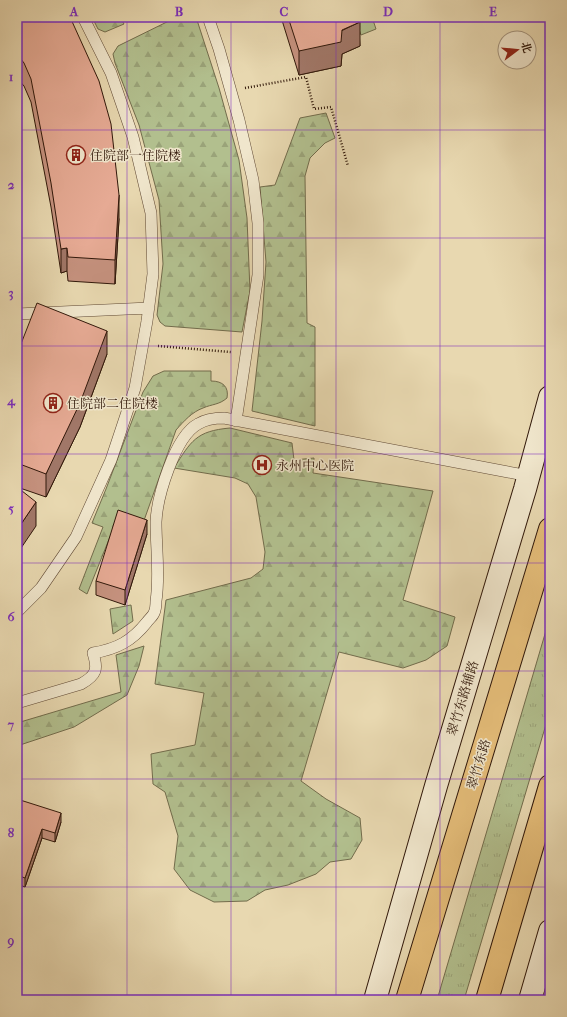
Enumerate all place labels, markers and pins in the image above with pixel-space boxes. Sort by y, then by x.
building icon: 住院部一住院楼 [65,144,87,166]
place label: 住院部一住院楼 [90,148,181,163]
building icon: 住院部二住院楼 [42,392,64,414]
place label: 住院部二住院楼 [67,396,158,411]
hospital icon: 永州中心医院 [251,454,273,476]
place label: 永州中心医院 [276,458,354,473]

